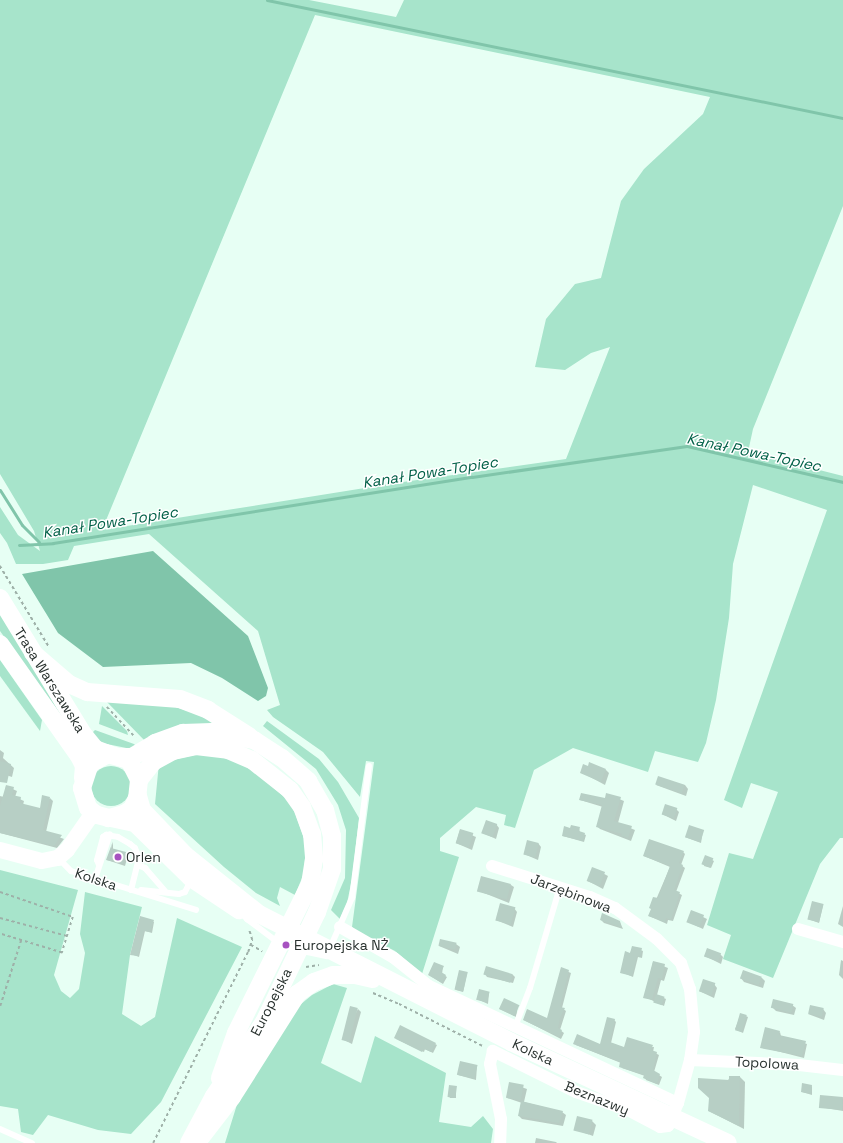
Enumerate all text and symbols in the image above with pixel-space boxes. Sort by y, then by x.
water label: Kanał Powa-Topiec [685,429,823,475]
water label: Kanał Powa-Topiec [361,452,499,492]
water label: Kanał Powa-Topiec [41,502,179,542]
street label: Trasa Warszawska [11,624,89,736]
place label: Orlen [126,849,161,865]
marker: Orlen [113,852,123,862]
street label: Kolska [73,864,119,894]
street label: Jarzębinowa [528,870,614,916]
place label: Europejska NŻ [294,937,389,953]
marker: Europejska NŻ [281,940,291,950]
street label: Europejska [247,965,295,1039]
street label: Kolska [510,1035,556,1069]
street label: Topolowa [734,1053,800,1073]
street label: Beznazwy [562,1077,632,1119]

